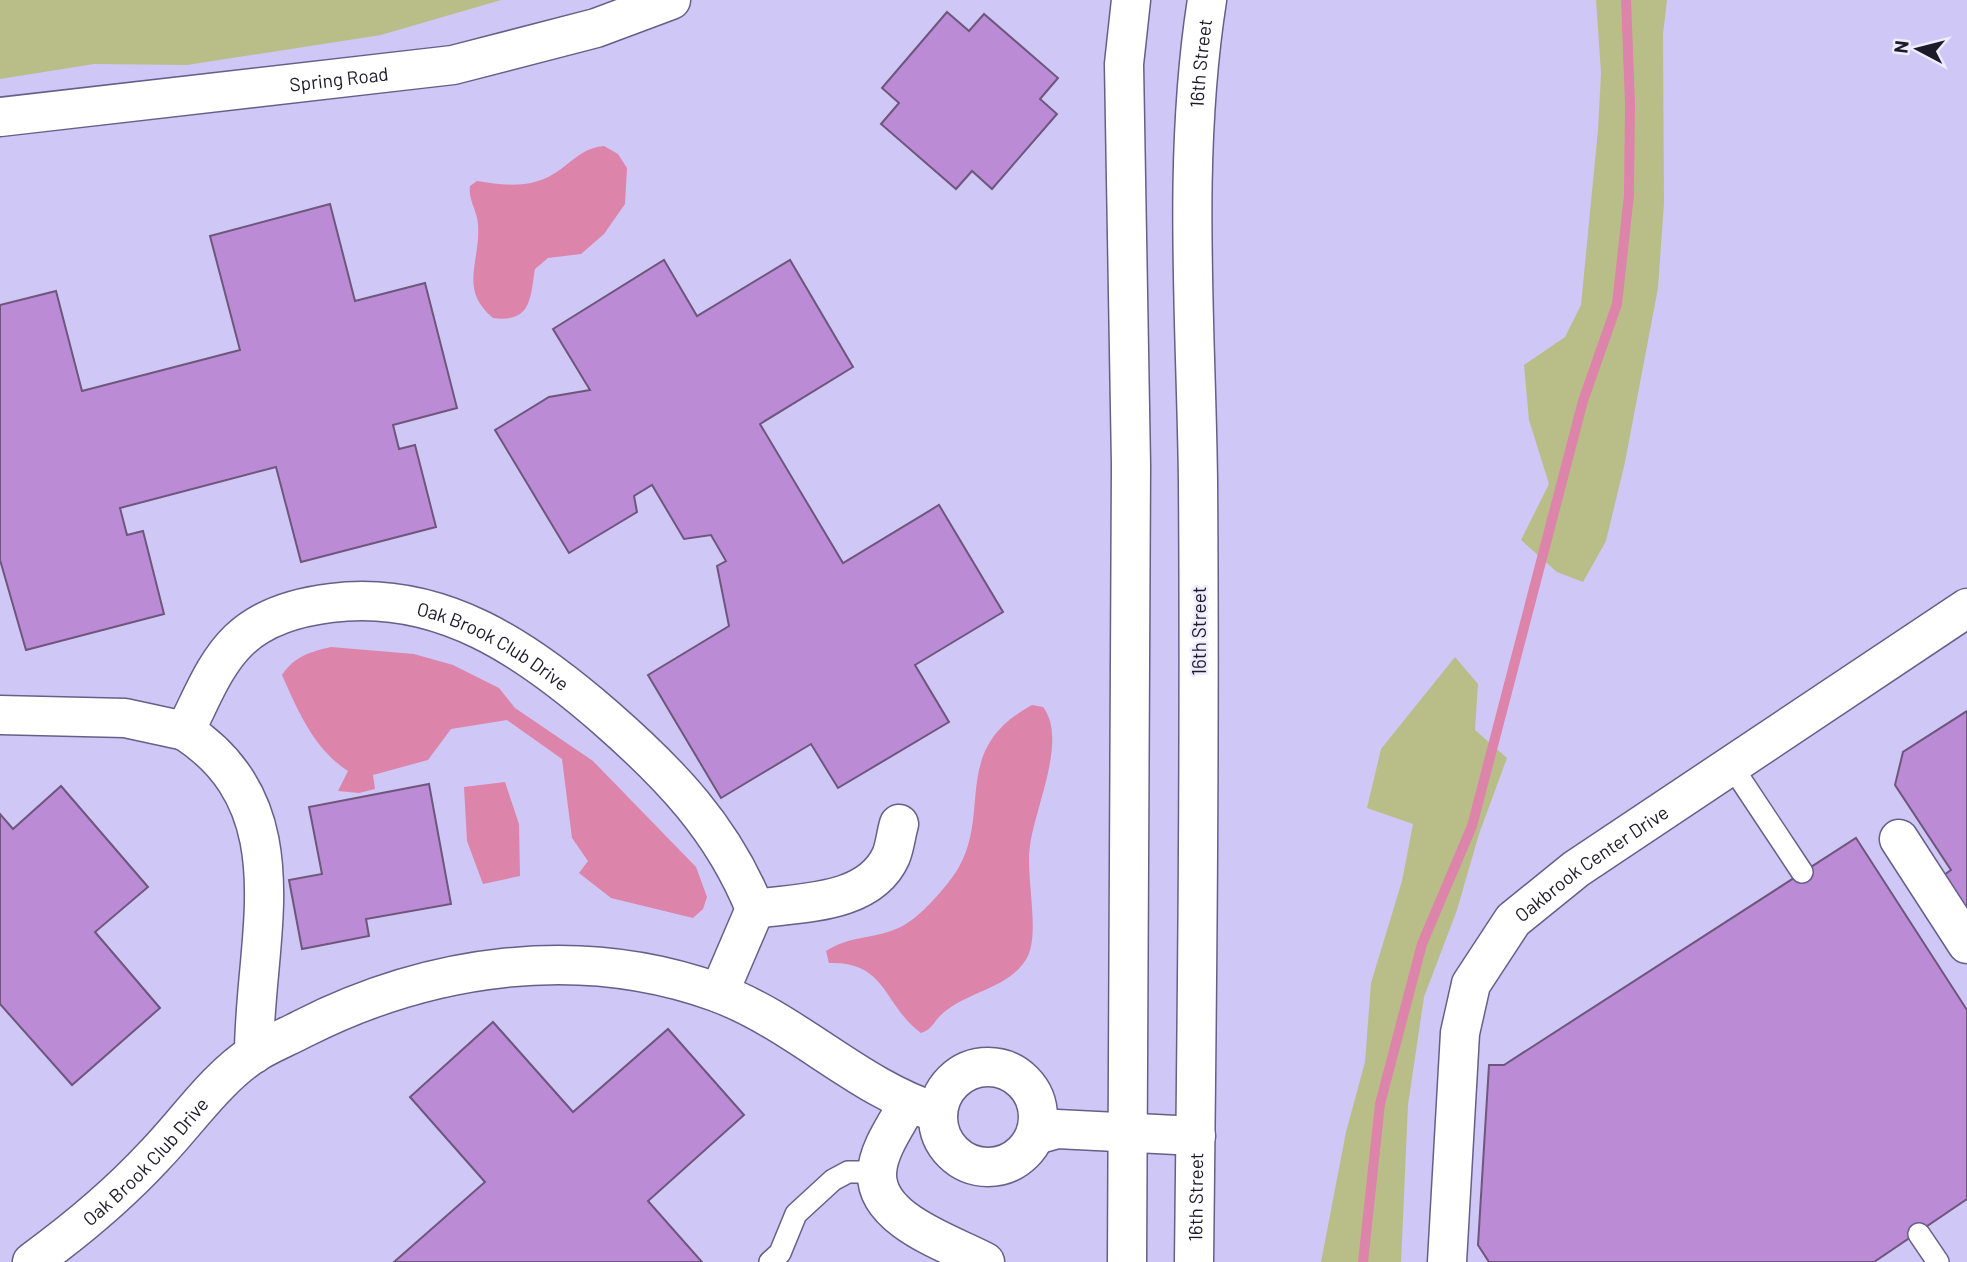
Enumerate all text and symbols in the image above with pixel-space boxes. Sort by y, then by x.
north arrow [1883,14,1953,84]
street label: 16th Street [1184,17,1216,109]
text: N [1888,39,1913,55]
street label: Spring Road [288,61,390,95]
street label: 16th Street [1187,586,1210,676]
street label: Oak Brook Club Drive [415,596,574,695]
street label: Oakbrook Center Drive [1510,800,1672,926]
street label: Oak Brook Club Drive [77,1092,212,1230]
street label: 16th Street [1183,1152,1207,1242]

